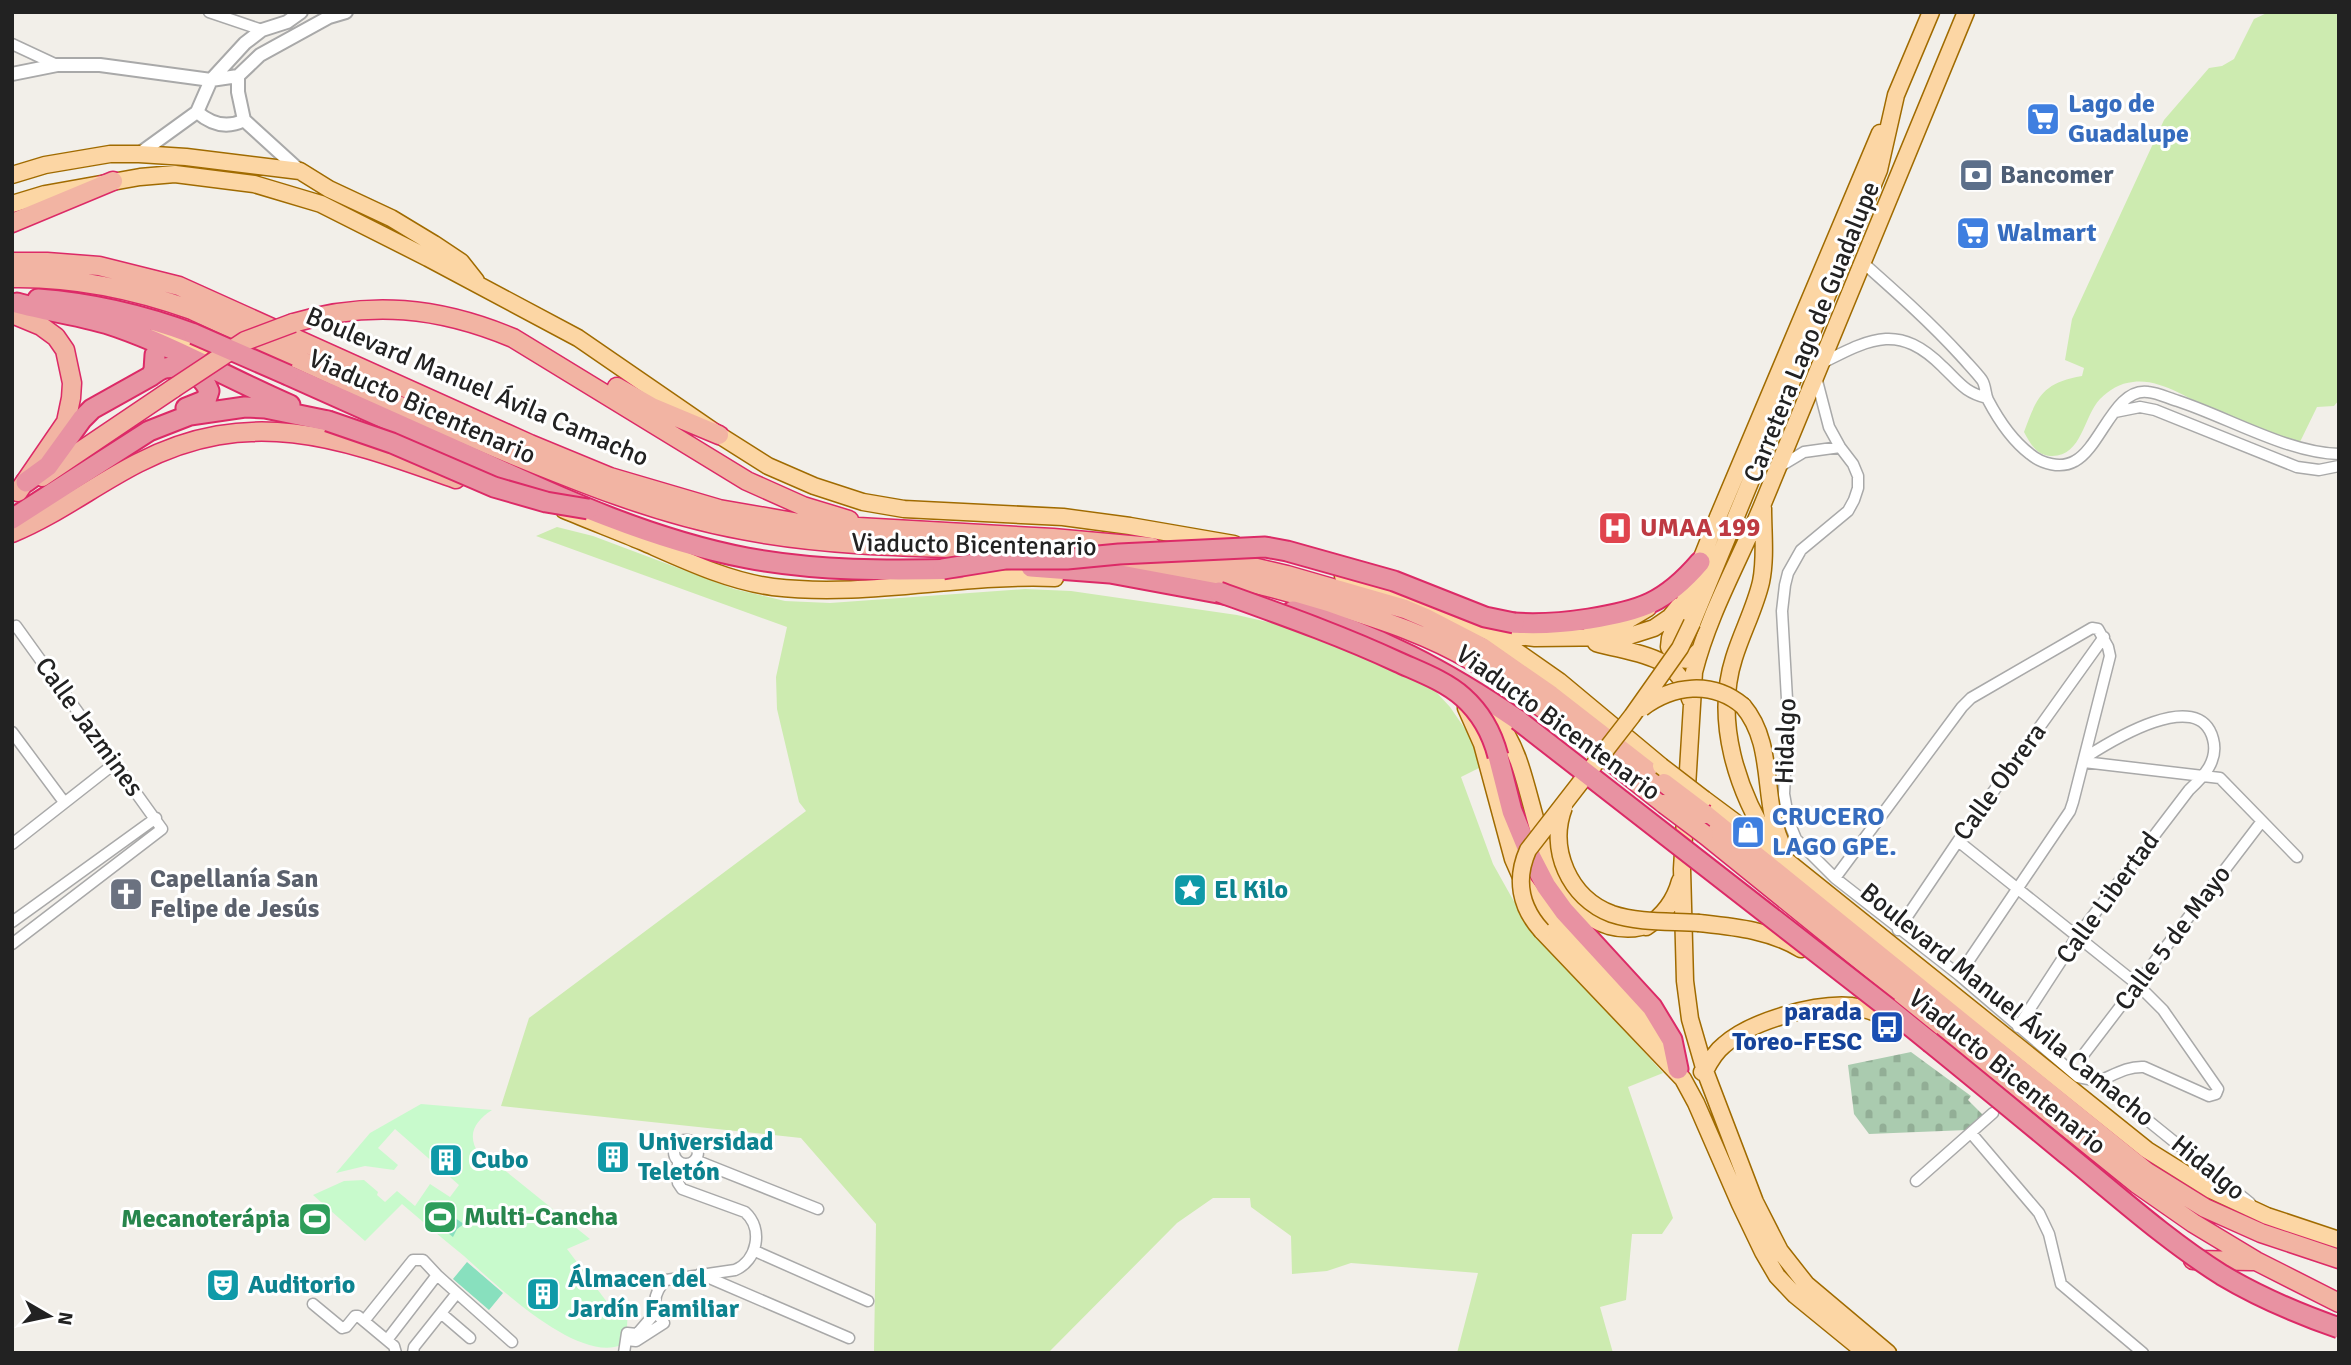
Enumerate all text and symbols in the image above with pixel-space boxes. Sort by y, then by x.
place label: Lago de Guadalupe [2068,88,2189,150]
supermarket icon: Lago de Guadalupe [2024,100,2062,138]
bank icon: Bancomer [1957,156,1995,194]
place label: Bancomer [2000,159,2114,191]
street label: Carretera Lago de Guadalupe [1737,177,1887,487]
supermarket icon: Walmart [1954,214,1992,252]
place label: Walmart [1997,217,2097,249]
street label: Boulevard Manuel Ávila Camacho [301,300,653,474]
street label: Viaducto Bicentenario [303,343,541,471]
hospital icon: UMAA 199 [1596,509,1634,547]
place label: UMAA 199 [1640,512,1760,544]
street label: Viaducto Bicentenario [851,527,1097,563]
street label: Viaducto Bicentenario [1449,638,1667,808]
street label: Calle Jazmines [28,651,150,803]
street label: Hidalgo [1769,697,1803,785]
street label: Calle Obrera [1947,717,2053,847]
place label: CRUCERO LAGO GPE. [1772,801,1897,863]
shop icon: CRUCERO LAGO GPE. [1729,813,1767,851]
street label: Calle Libertad [2049,826,2167,970]
street label: Calle 5 de Mayo [2108,859,2238,1017]
place label: Capellanía San Felipe de Jesús [150,863,319,925]
place icon: El Kilo [1171,871,1209,909]
place label: El Kilo [1214,874,1288,906]
church icon: Capellanía San Felipe de Jesús [107,875,145,913]
street label: Boulevard Manuel Ávila Camacho [1853,876,2161,1134]
street label: Viaducto Bicentenario [1902,982,2112,1162]
place label: parada Toreo-FESC [1732,996,1862,1058]
bus stop icon: parada Toreo-FESC [1868,1008,1906,1046]
place label: Universidad Teletón [638,1126,773,1188]
street label: Hidalgo [2164,1128,2252,1208]
building icon: Universidad Teletón [594,1138,632,1176]
building icon: Cubo [427,1141,465,1179]
place label: Cubo [471,1144,528,1176]
sports icon: Multi-Cancha [421,1198,459,1236]
sports icon: Mecanoterápia [296,1200,334,1238]
place label: Multi-Cancha [464,1201,618,1233]
place label: Mecanoterápia [121,1203,290,1235]
place label: Álmacen del Jardín Familiar [568,1263,740,1325]
theatre icon: Auditorio [204,1266,242,1304]
place label: Auditorio [248,1269,355,1301]
building icon: Álmacen del Jardín Familiar [524,1275,562,1313]
north arrow [14,1281,84,1351]
text: N [52,1310,78,1327]

